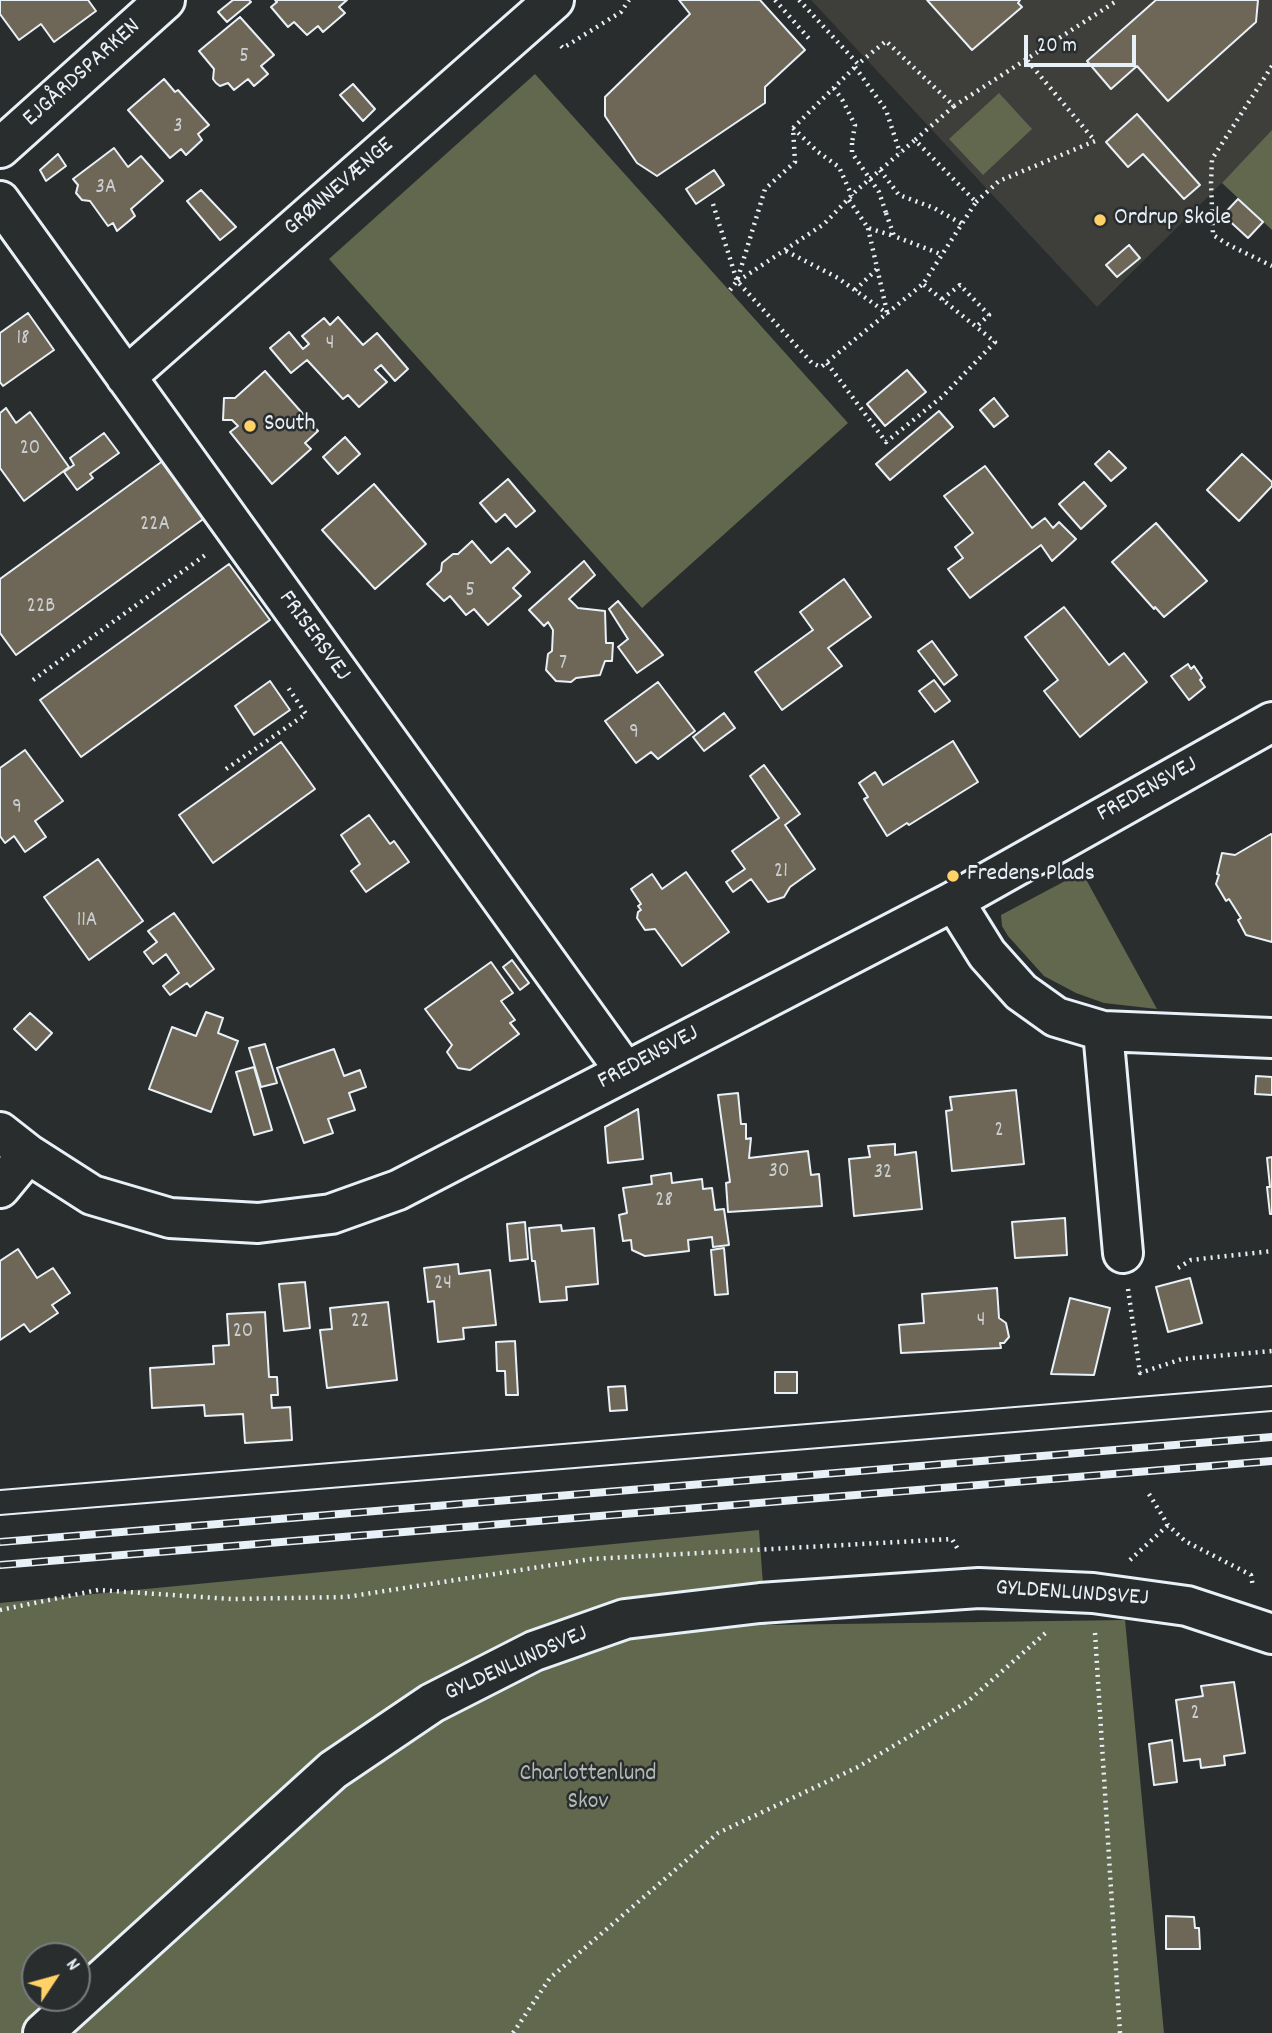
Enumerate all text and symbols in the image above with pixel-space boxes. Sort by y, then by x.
street label: EJGÅRDSPARKEN [18,14,148,134]
scale bar [1027,21,1139,65]
text: 20 m [1037,32,1077,62]
house number: 5 [239,45,249,71]
house number: 3 [173,115,183,141]
street label: GRØNNEVÆNGE [279,132,401,244]
house number: 3A [96,176,116,202]
place label: Ordrup Skole [1114,206,1231,234]
marker: Ordrup Skole [1092,212,1108,228]
house number: 18 [16,327,30,353]
house number: 4 [326,332,334,358]
place label: South [264,412,315,440]
marker: South [242,418,258,434]
house number: 20 [20,437,40,463]
house number: 22A [140,513,170,539]
house number: 5 [465,579,475,605]
street label: FRISERSVEJ [271,586,355,688]
house number: 22B [27,595,55,621]
house number: 7 [559,652,567,678]
house number: 9 [629,721,639,747]
street label: FREDENSVEJ [1093,752,1203,830]
house number: 9 [12,796,22,822]
house number: 21 [774,860,788,886]
place label: Fredens Plads [967,862,1095,890]
marker: Fredens Plads [945,868,961,884]
house number: 11A [77,909,97,935]
street label: FREDENSVEJ [594,1020,704,1098]
house number: 2 [994,1119,1004,1145]
house number: 30 [769,1160,789,1186]
house number: 32 [874,1161,892,1187]
house number: 28 [655,1189,673,1215]
house number: 24 [434,1272,452,1298]
house number: 4 [977,1309,985,1335]
house number: 22 [351,1310,369,1336]
house number: 20 [233,1320,253,1346]
street label: GYLDENLUNDSVEJ [995,1575,1149,1615]
street label: GYLDENLUNDSVEJ [441,1621,593,1709]
house number: 2 [1190,1702,1200,1728]
park label: Charlottenlund Skov [519,1762,657,1818]
north arrow [21,1942,91,2012]
text: N [58,1954,85,1977]

